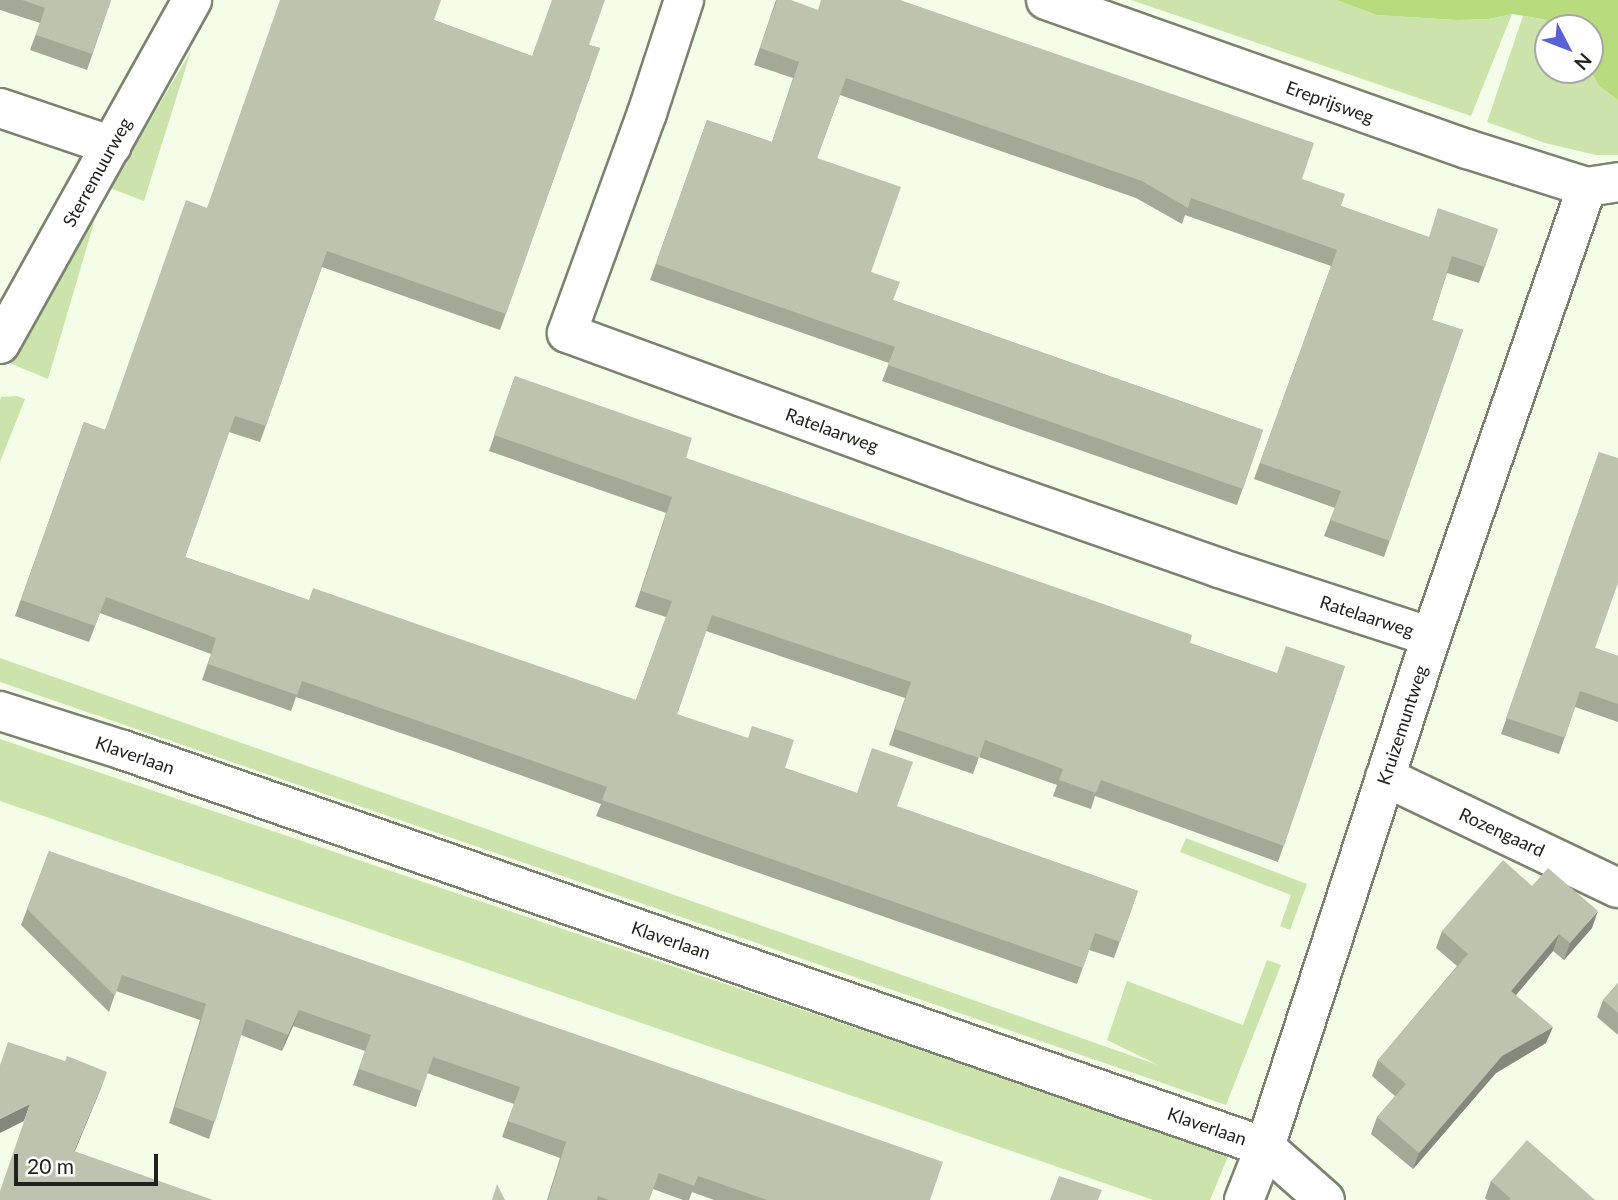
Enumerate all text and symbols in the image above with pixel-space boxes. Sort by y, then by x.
north arrow [1534,14,1604,84]
text: N [1570,49,1597,75]
street label: Ereprijsweg [1283,76,1377,128]
street label: Sterremuurweg [58,113,136,231]
street label: Ratelaarweg [783,403,881,457]
street label: Ratelaarweg [1317,591,1417,641]
street label: Kruizemuntweg [1373,663,1431,787]
street label: Klaverlaan [93,731,177,779]
street label: Rozengaard [1456,803,1548,861]
street label: Klaverlaan [629,916,713,964]
street label: Klaverlaan [1165,1102,1249,1150]
scale bar [18,1140,161,1184]
text: 20 m [27,1153,74,1178]

